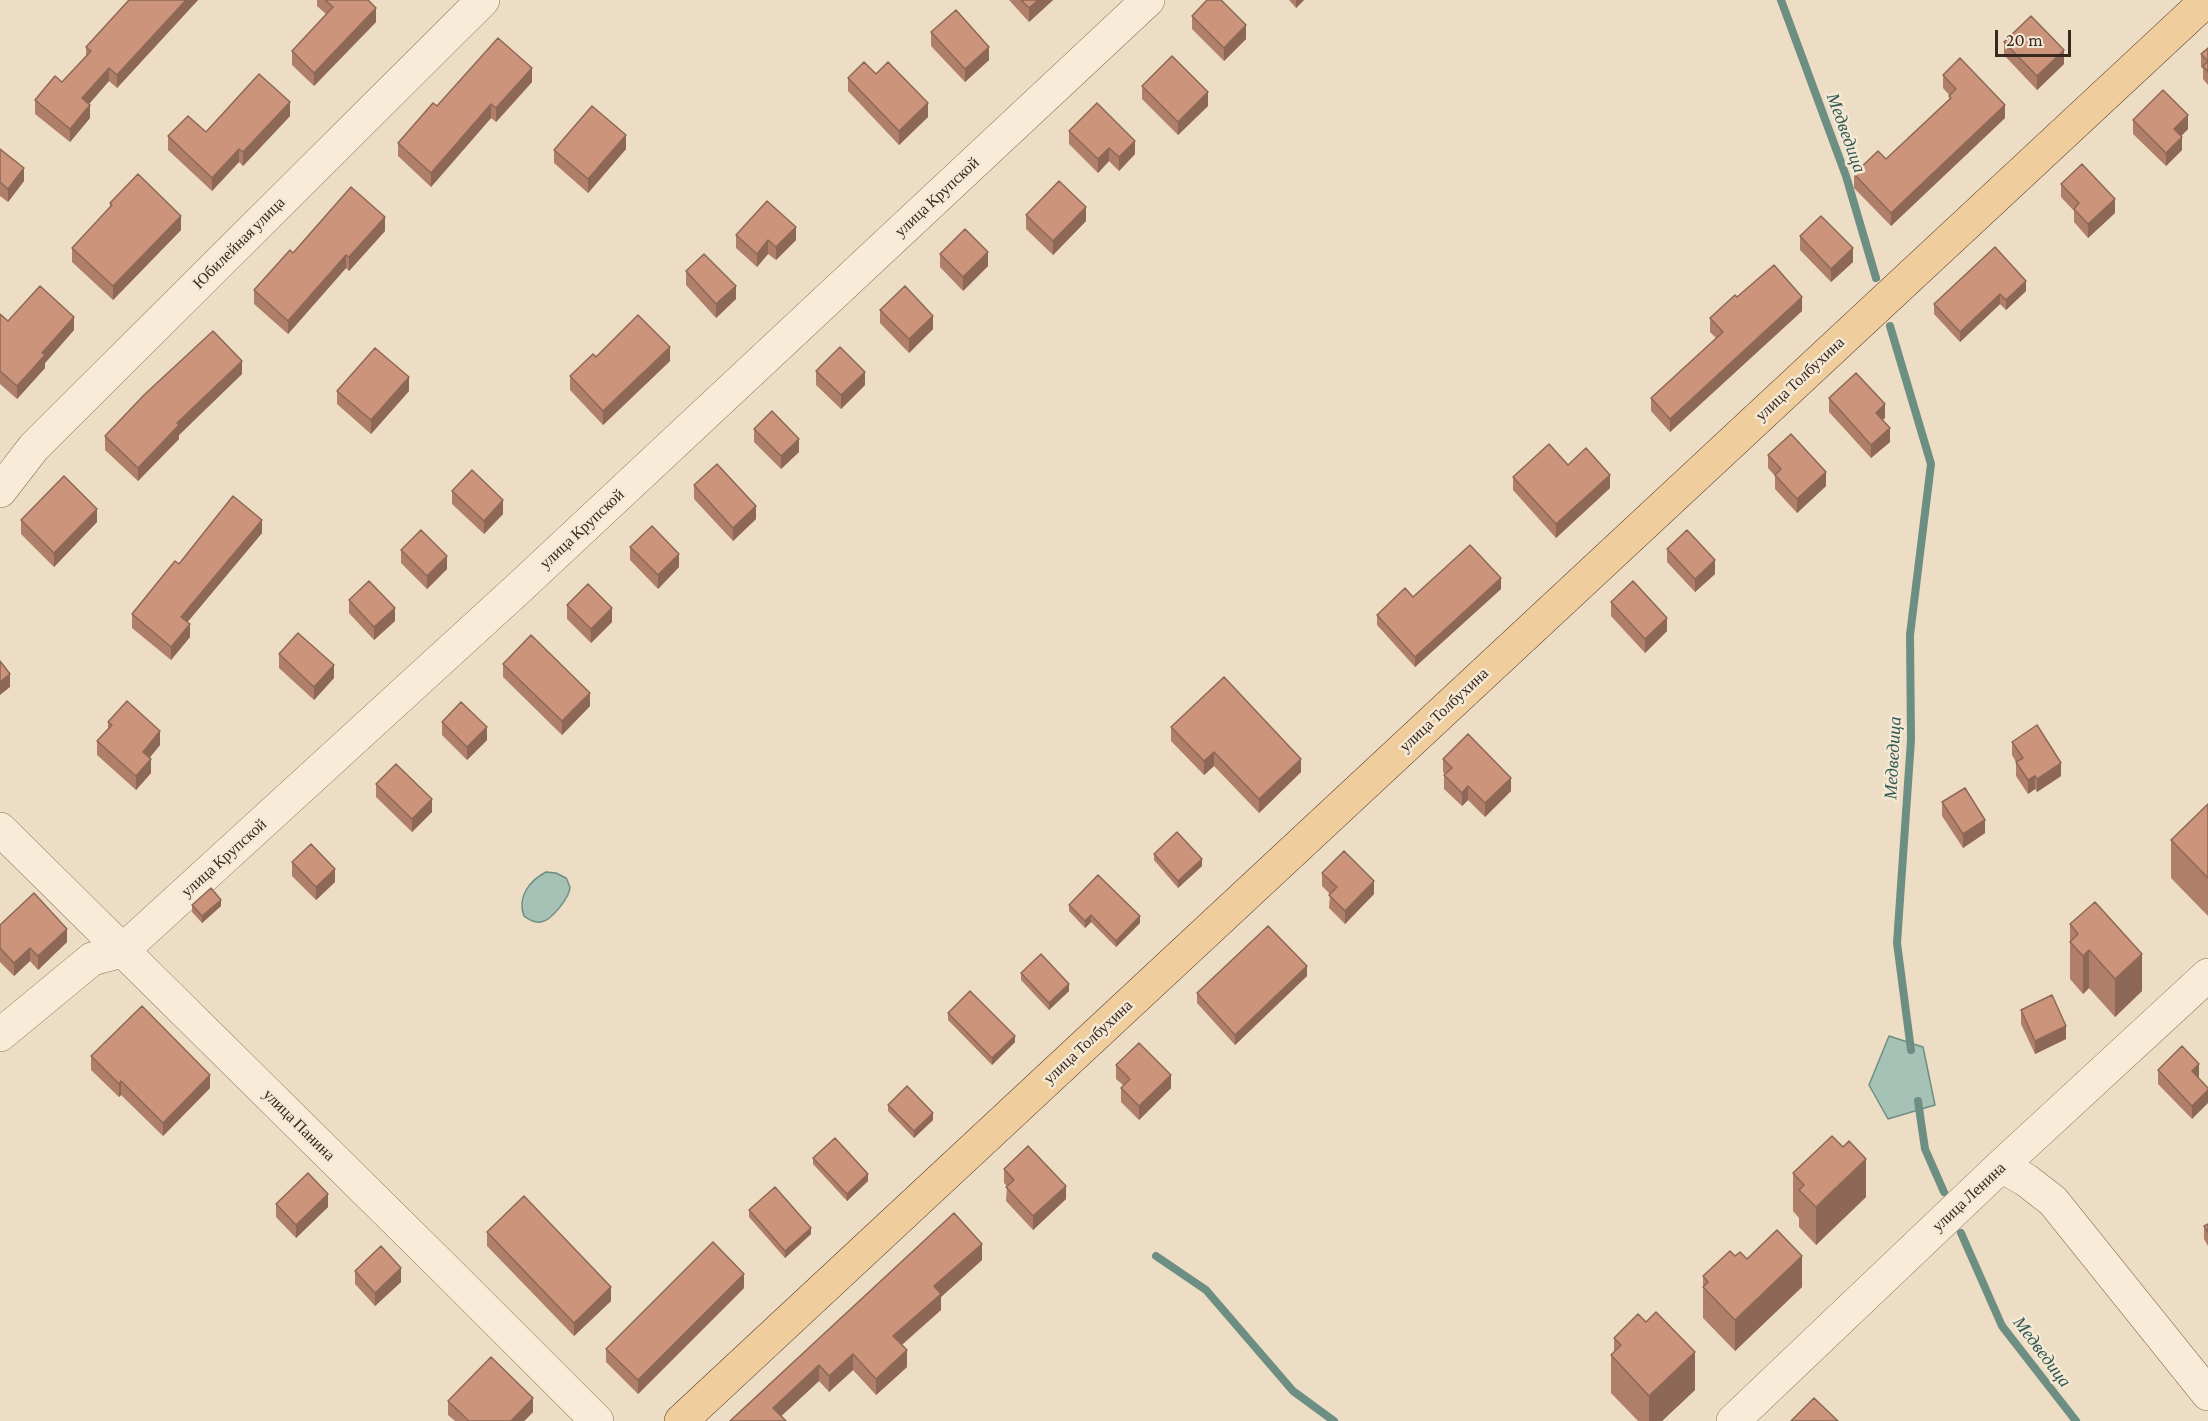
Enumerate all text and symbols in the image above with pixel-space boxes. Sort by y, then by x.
scale bar [1998,18,2074,56]
text: 20 m [2006,30,2043,50]
water label: Медведица [1822,90,1870,176]
street label: улица Крупской [891,153,983,241]
street label: Юбилейная улица [189,193,289,293]
street label: улица Толбухина [1752,333,1848,425]
street label: улица Крупской [536,485,628,573]
street label: улица Толбухина [1396,664,1492,756]
water label: Медведица [1880,716,1906,800]
street label: улица Крупской [177,815,271,901]
street label: улица Толбухина [1040,996,1136,1088]
street label: улица Панина [259,1085,339,1165]
street label: улица Ленина [1928,1158,2010,1236]
water label: Медведица [2008,1312,2076,1392]

